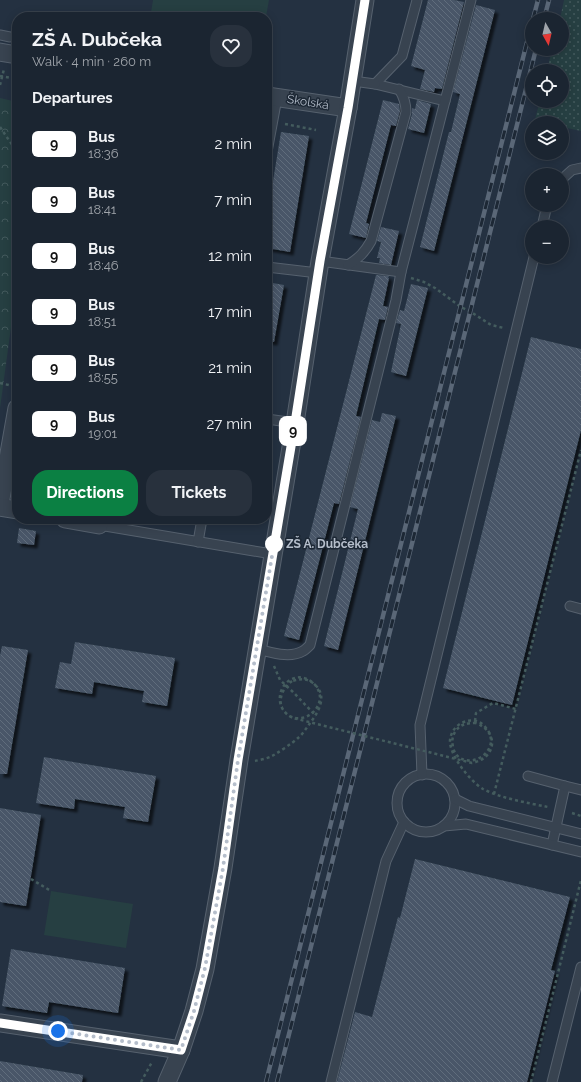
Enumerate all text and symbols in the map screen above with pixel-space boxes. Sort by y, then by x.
north arrow [525,12,569,56]
map controls [525,12,569,264]
button: heart [210,25,252,67]
text: ZŠ A. Dubčeka [32,28,162,50]
text: Walk · 4 min · 260 m [32,54,151,69]
button: locate [525,64,569,108]
text: Departures [32,89,113,107]
street label: Školská [286,92,330,112]
button: layers [525,116,569,160]
text: Bus [88,128,115,146]
text: 2 min [215,135,252,153]
text: 9 [50,136,58,152]
text: 18:36 [88,146,119,161]
button: + [525,168,569,212]
text: Bus [88,184,115,202]
text: 7 min [214,191,252,209]
text: 9 [50,192,58,208]
text: 18:41 [88,202,116,217]
button: − [525,220,569,264]
text: Bus [88,240,115,258]
text: 12 min [208,247,252,265]
text: 9 [50,248,58,264]
text: 18:46 [88,258,119,273]
text: Bus [88,296,115,314]
text: 17 min [208,303,252,321]
text: 9 [50,304,58,320]
text: 18:51 [88,314,116,329]
text: Bus [88,352,115,370]
text: 21 min [208,359,252,377]
text: 9 [50,360,58,376]
text: 18:55 [88,370,118,385]
text: Bus [88,408,115,426]
text: 27 min [207,415,252,433]
text: 9 [50,416,58,432]
line badge: 9 [280,418,306,444]
text: 9 [289,423,297,439]
text: 19:01 [88,426,117,441]
button: Directions [32,470,138,516]
button: Tickets [146,470,252,516]
marker: ZŠ A. Dubčeka [265,535,283,553]
place label: ZŠ A. Dubčeka [286,535,368,551]
your location [48,1021,68,1041]

